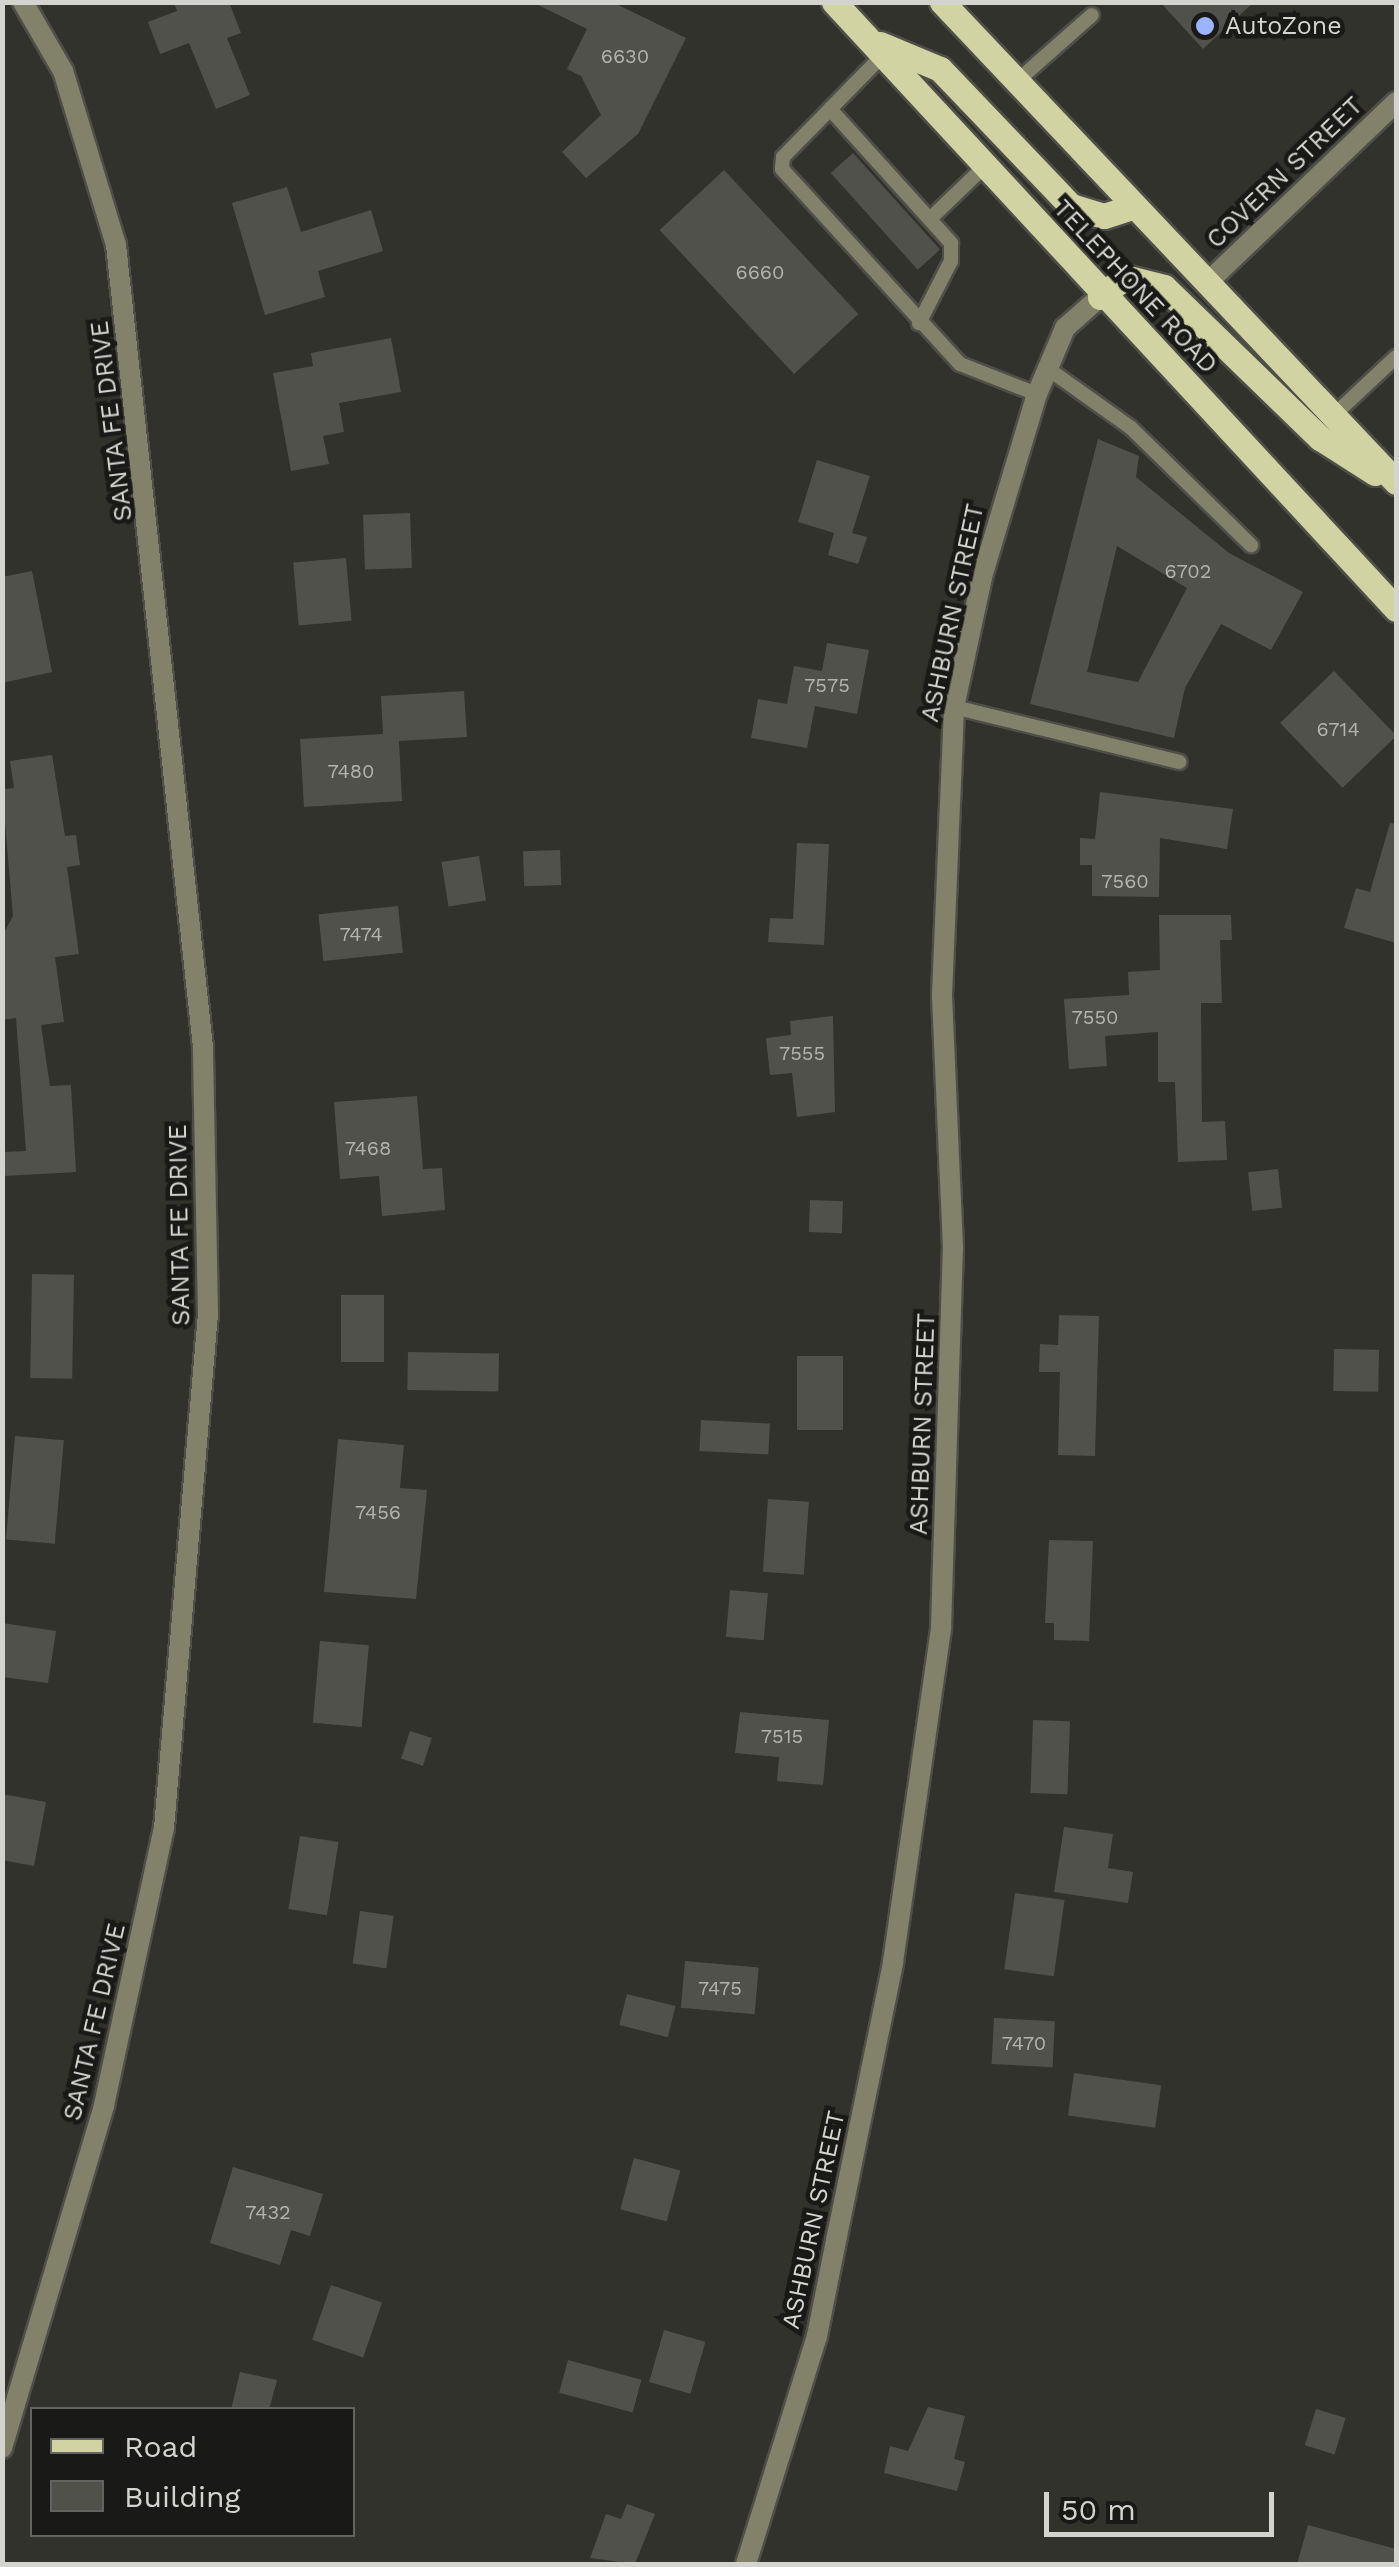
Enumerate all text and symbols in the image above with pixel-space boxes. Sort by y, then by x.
place label: AutoZone [1225,11,1342,41]
marker: AutoZone [1194,15,1216,37]
house number: 6630 [601,44,649,68]
street label: COVERN STREET [1201,91,1369,255]
street label: TELEPHONE ROAD [1047,194,1223,380]
house number: 6660 [736,260,784,284]
street label: SANTA FE DRIVE [85,319,139,523]
street label: ASHBURN STREET [915,501,991,725]
house number: 6702 [1165,559,1211,583]
house number: 7575 [804,673,850,697]
house number: 6714 [1316,717,1360,741]
house number: 7480 [328,759,374,783]
house number: 7560 [1101,869,1149,893]
house number: 7474 [339,922,383,946]
house number: 7550 [1072,1005,1118,1029]
house number: 7555 [779,1041,825,1065]
street label: SANTA FE DRIVE [163,1124,197,1326]
house number: 7468 [345,1136,391,1160]
street label: ASHBURN STREET [904,1312,942,1536]
house number: 7456 [355,1500,401,1524]
house number: 7515 [761,1724,803,1748]
street label: SANTA FE DRIVE [58,1920,132,2124]
house number: 7475 [698,1976,742,2000]
house number: 7470 [1002,2031,1046,2055]
street label: ASHBURN STREET [776,2108,852,2332]
house number: 7432 [245,2200,291,2224]
legend [30,2407,355,2537]
text: Road [124,2429,197,2464]
scale bar [1049,2472,1279,2534]
text: Building [124,2479,241,2514]
text: 50 m [1061,2492,1136,2527]

